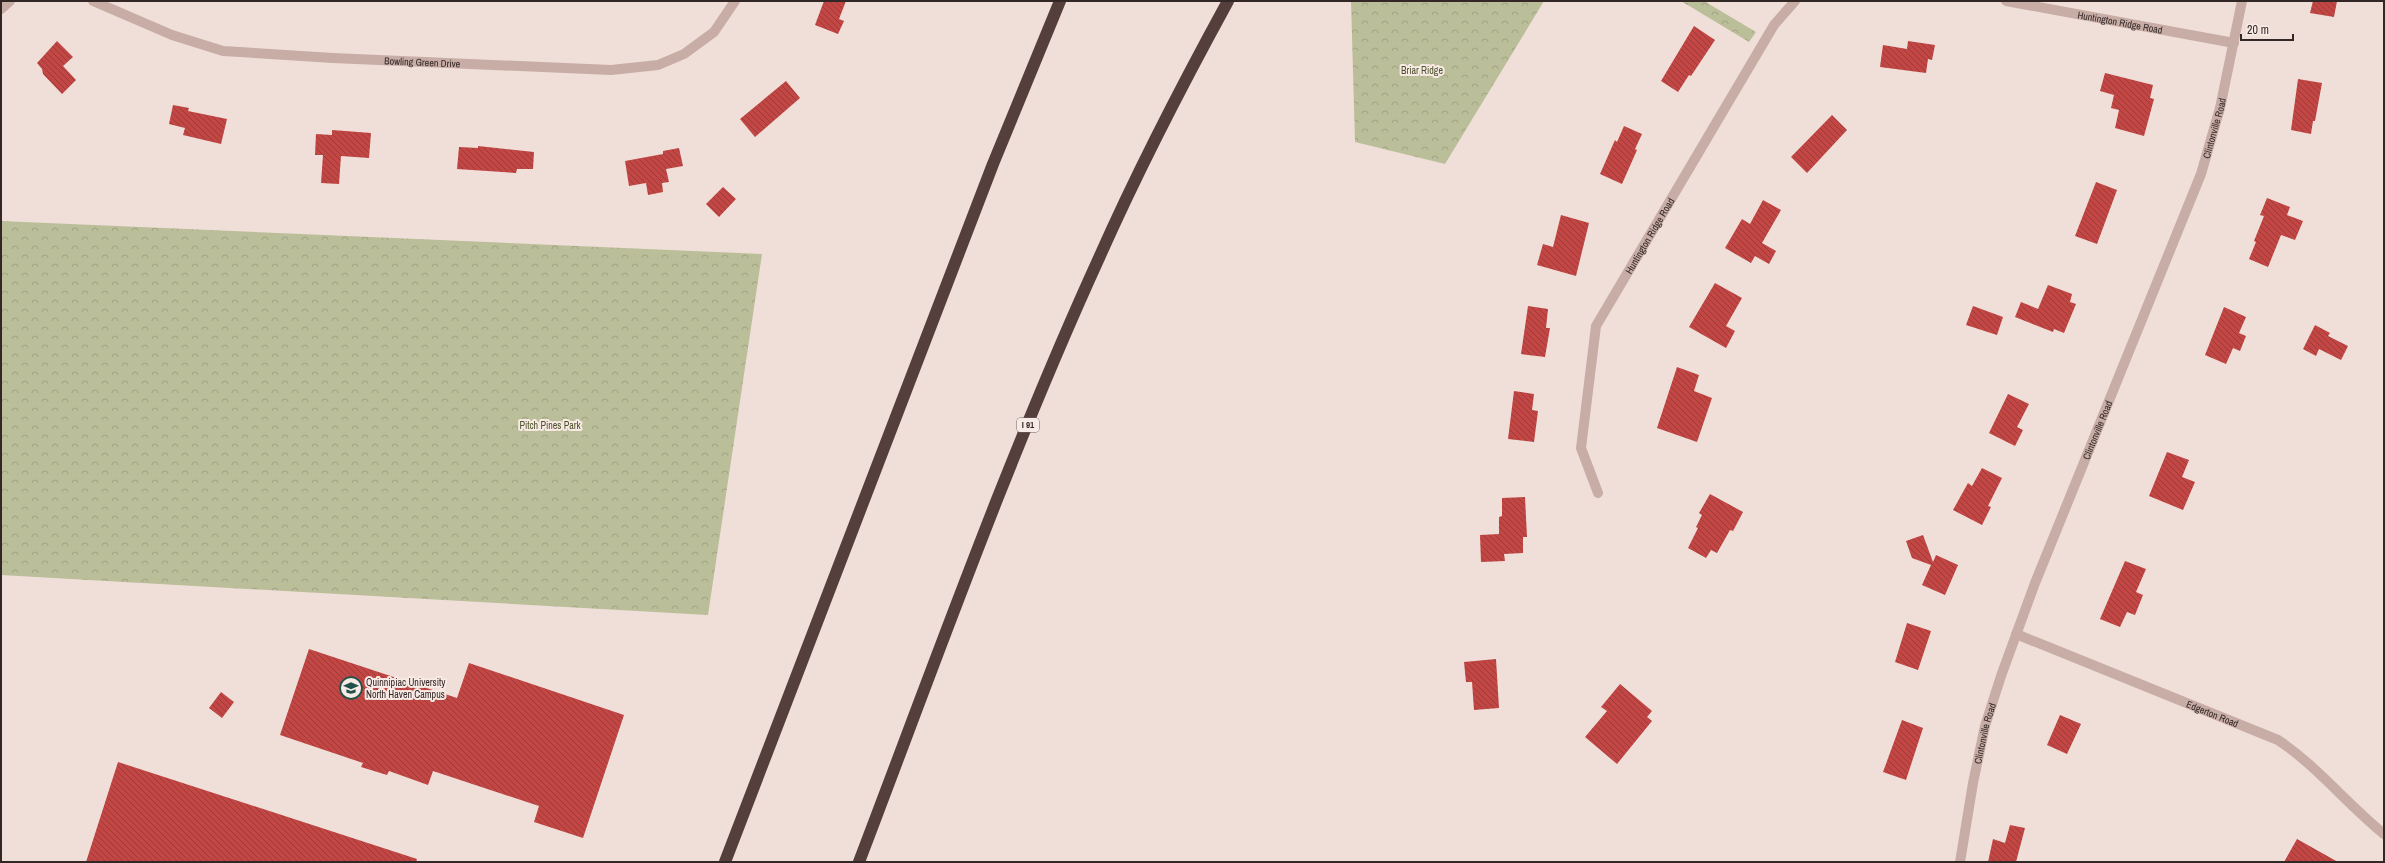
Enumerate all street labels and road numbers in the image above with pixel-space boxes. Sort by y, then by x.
street label: Huntington Ridge Road [2077,8,2164,36]
street label: Bowling Green Drive [384,54,461,70]
street label: Clintonville Road [2199,97,2228,160]
street label: Huntington Ridge Road [1622,195,1677,276]
street label: Clintonville Road [2079,399,2115,461]
road number: I 91 [1017,418,1039,432]
street label: Edgerton Road [2185,697,2241,730]
street label: Clintonville Road [1971,701,1998,765]

